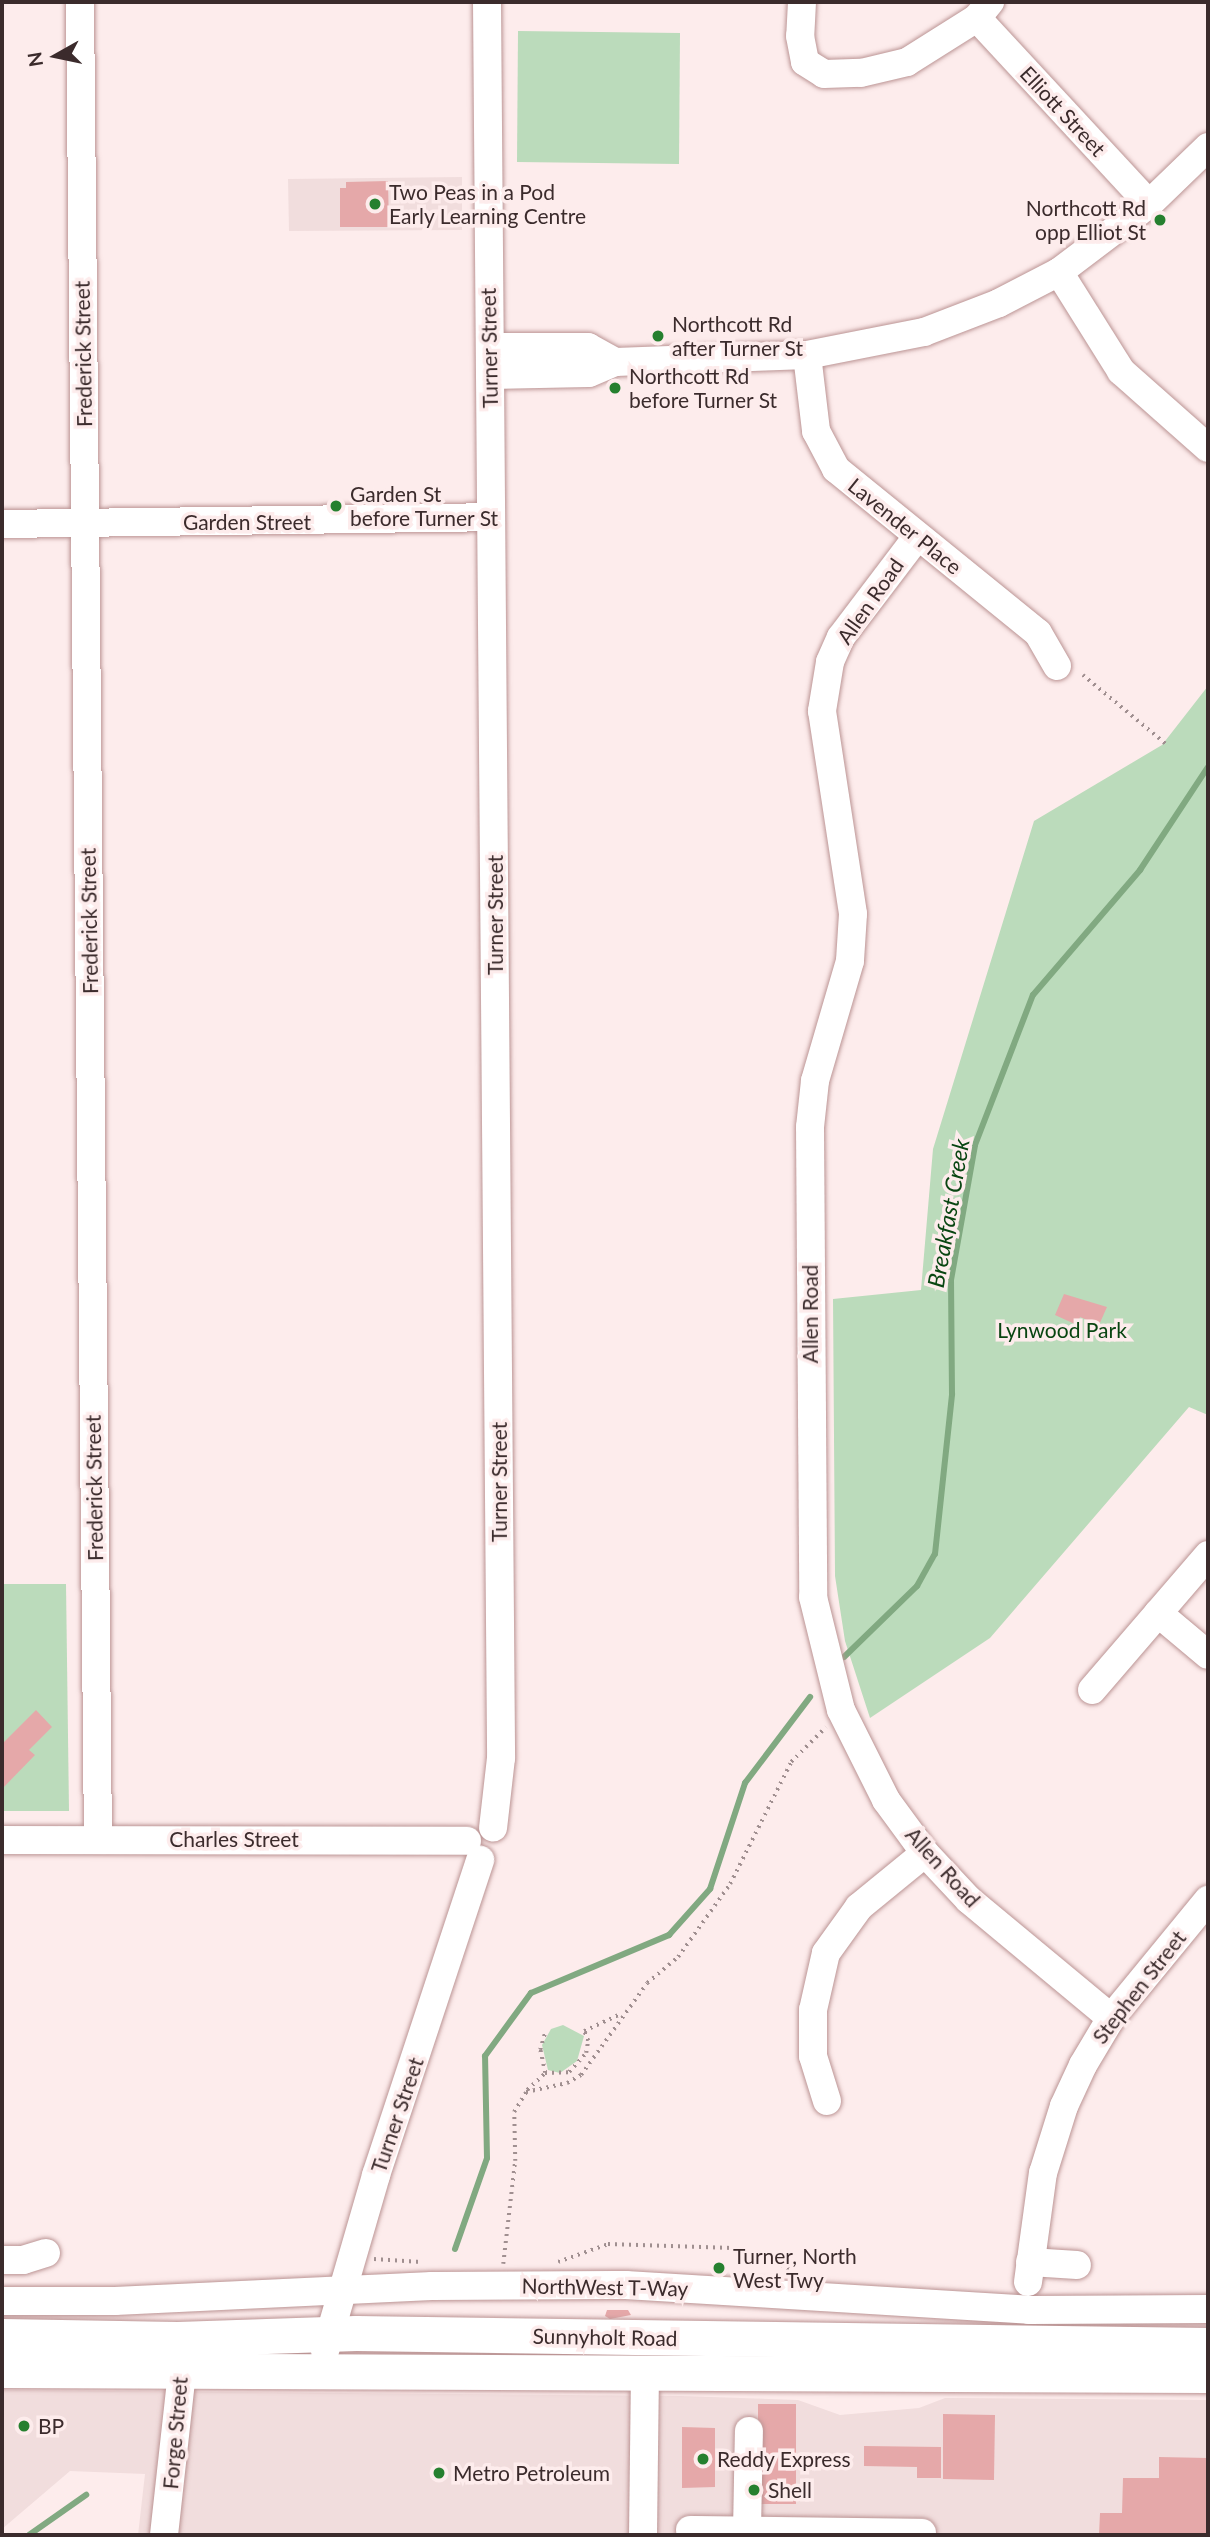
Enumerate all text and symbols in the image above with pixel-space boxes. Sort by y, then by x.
north arrow [21,21,91,91]
text: N [22,50,47,68]
street label: Elliott Street [1015,61,1111,161]
place label: Two Peas in a Pod Early Learning Centre [389,179,587,229]
place label: Northcott Rd opp Elliot St [1026,195,1146,245]
marker: Two Peas in a Pod Early Learning Centre [367,196,383,212]
marker: Northcott Rd opp Elliot St [1152,212,1168,228]
street label: Frederick Street [69,281,97,427]
street label: Turner Street [475,287,503,409]
place label: Northcott Rd after Turner St [672,311,805,361]
marker: Northcott Rd after Turner St [650,328,666,344]
place label: Northcott Rd before Turner St [629,363,778,413]
marker: Northcott Rd before Turner St [607,380,623,396]
street label: Lavender Place [843,472,967,580]
place label: Garden St before Turner St [350,481,499,531]
marker: Garden St before Turner St [328,498,344,514]
street label: Garden Street [183,509,311,535]
street label: Allen Road [831,553,909,649]
street label: Frederick Street [75,848,103,994]
street label: Turner Street [482,855,508,975]
water label: Breakfast Creek [921,1136,975,1290]
street label: Allen Road [797,1265,823,1363]
park label: Lynwood Park [997,1317,1127,1343]
street label: Frederick Street [80,1415,108,1561]
street label: Turner Street [486,1422,512,1542]
street label: Allen Road [901,1822,985,1912]
street label: Charles Street [169,1826,299,1852]
street label: Stephen Street [1087,1925,1191,2049]
street label: Turner Street [365,2054,429,2176]
place label: Turner, North West Twy [733,2243,857,2293]
marker: Turner, North West Twy [711,2260,727,2276]
street label: NorthWest T-Way [521,2273,689,2301]
street label: Sunnyholt Road [532,2323,678,2351]
street label: Forge Street [158,2376,192,2490]
place label: BP [38,2413,64,2439]
marker: BP [16,2418,32,2434]
place label: Reddy Express [717,2446,851,2472]
marker: Reddy Express [695,2451,711,2467]
place label: Metro Petroleum [453,2460,610,2486]
marker: Metro Petroleum [431,2465,447,2481]
place label: Shell [768,2477,812,2503]
marker: Shell [746,2482,762,2498]

